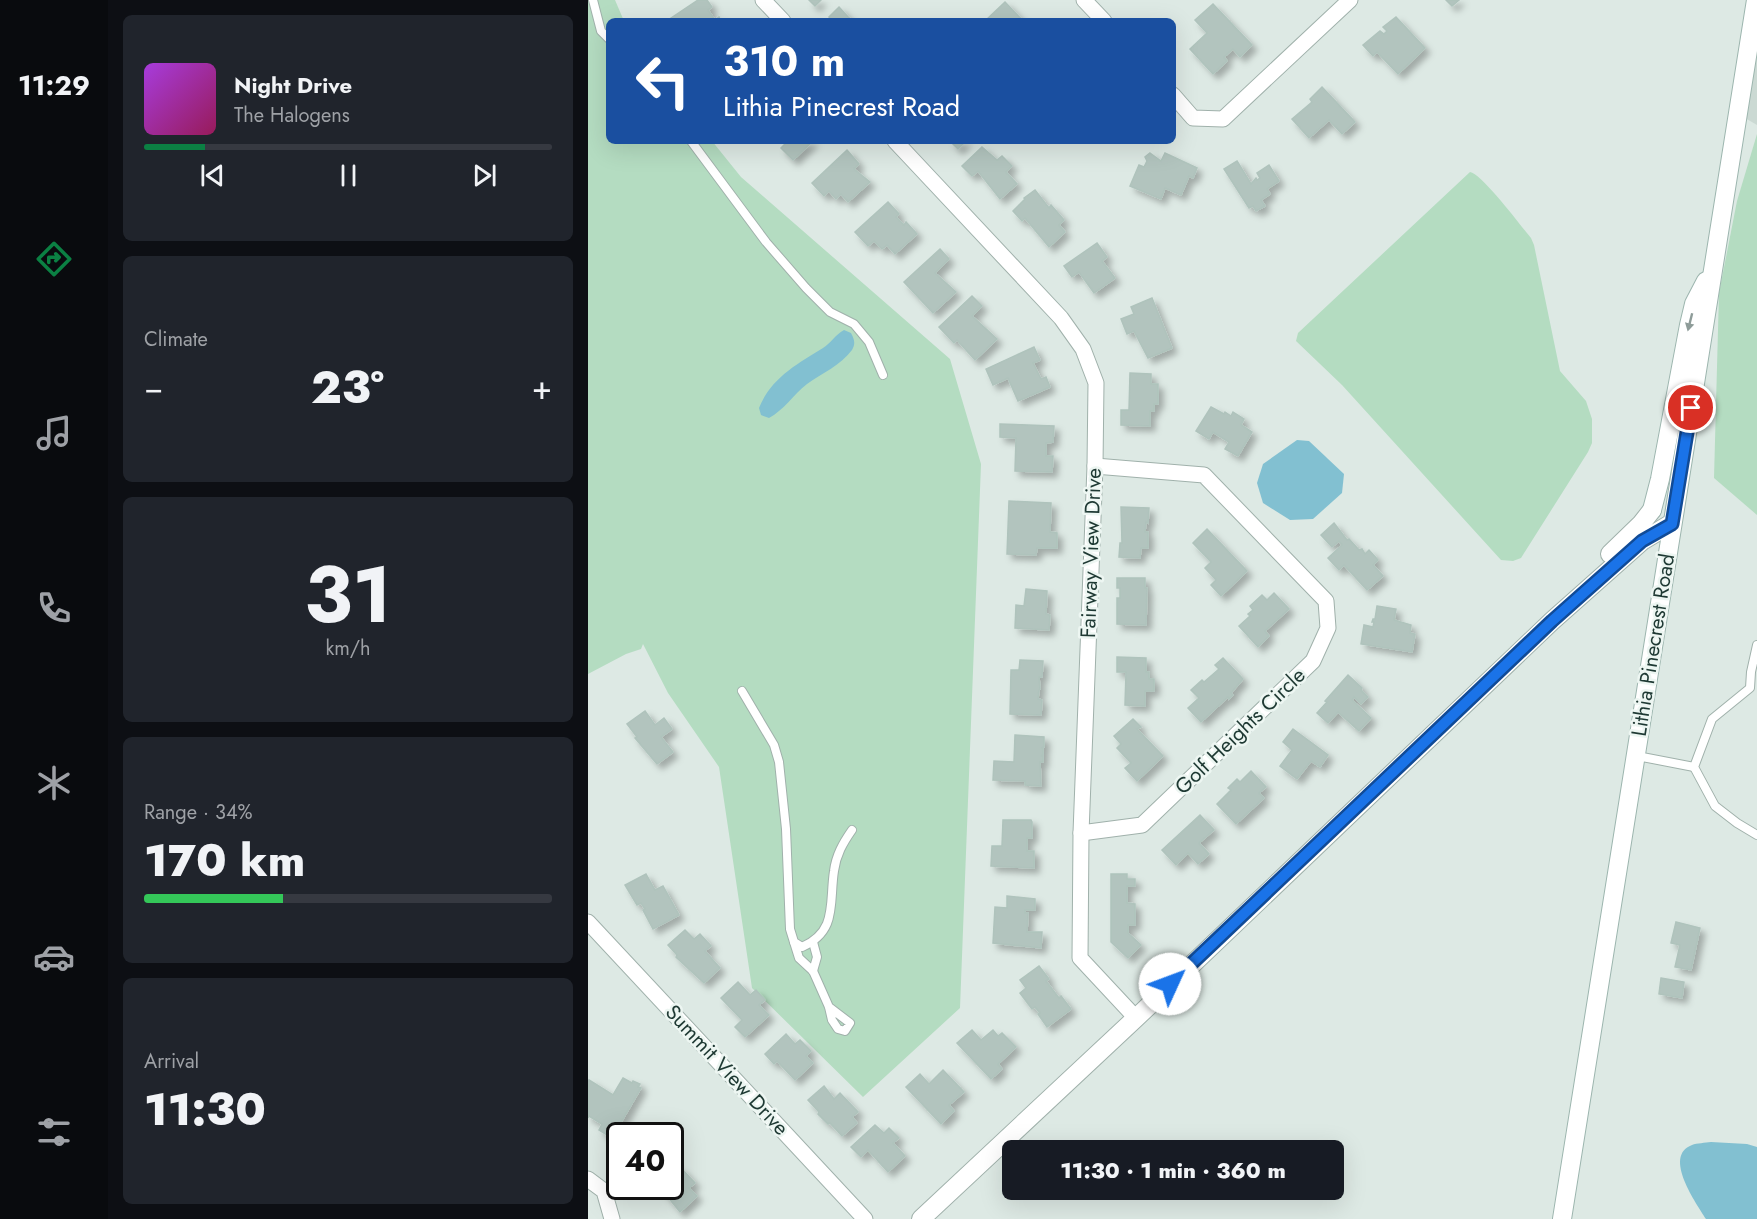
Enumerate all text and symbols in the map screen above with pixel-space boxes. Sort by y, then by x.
text: 310 m [723,31,845,92]
icon: left [624,42,702,120]
text: 11:29 [18,66,90,105]
text: Night Drive [234,69,352,101]
text: Lithia Pinecrest Road [723,87,960,126]
text: The Halogens [234,101,350,130]
icon: previous [196,159,229,192]
icon: pause [332,159,365,192]
icon: next [468,159,501,192]
icon: directions [33,238,75,280]
one-way arrow [1684,313,1694,331]
text: Climate [144,325,208,354]
text: 23° [311,355,384,420]
text: − [144,364,163,411]
text: + [532,364,552,411]
pin [1665,382,1716,433]
icon: arrive [1674,391,1707,424]
icon: music [33,412,75,454]
street label: Fairway View Drive [1073,467,1109,639]
text: 31 [304,539,392,651]
street label: Lithia Pinecrest Road [1624,552,1682,738]
icon: phone [33,587,75,629]
text: km/h [325,634,371,663]
street label: Golf Heights Circle [1168,661,1312,801]
icon: climate [33,762,75,804]
text: Range · 34% [144,798,253,827]
text: 170 km [144,828,305,893]
icon: car [33,936,75,978]
position arrow [1138,952,1202,1016]
street label: Summit View Drive [658,998,796,1142]
text: Arrival [144,1047,199,1076]
text: 11:30 [144,1077,266,1142]
icon: filters [33,1111,75,1153]
speed limit sign: 40 [606,1122,684,1200]
text: 11:30 · 1 min · 360 m [1060,1154,1286,1186]

